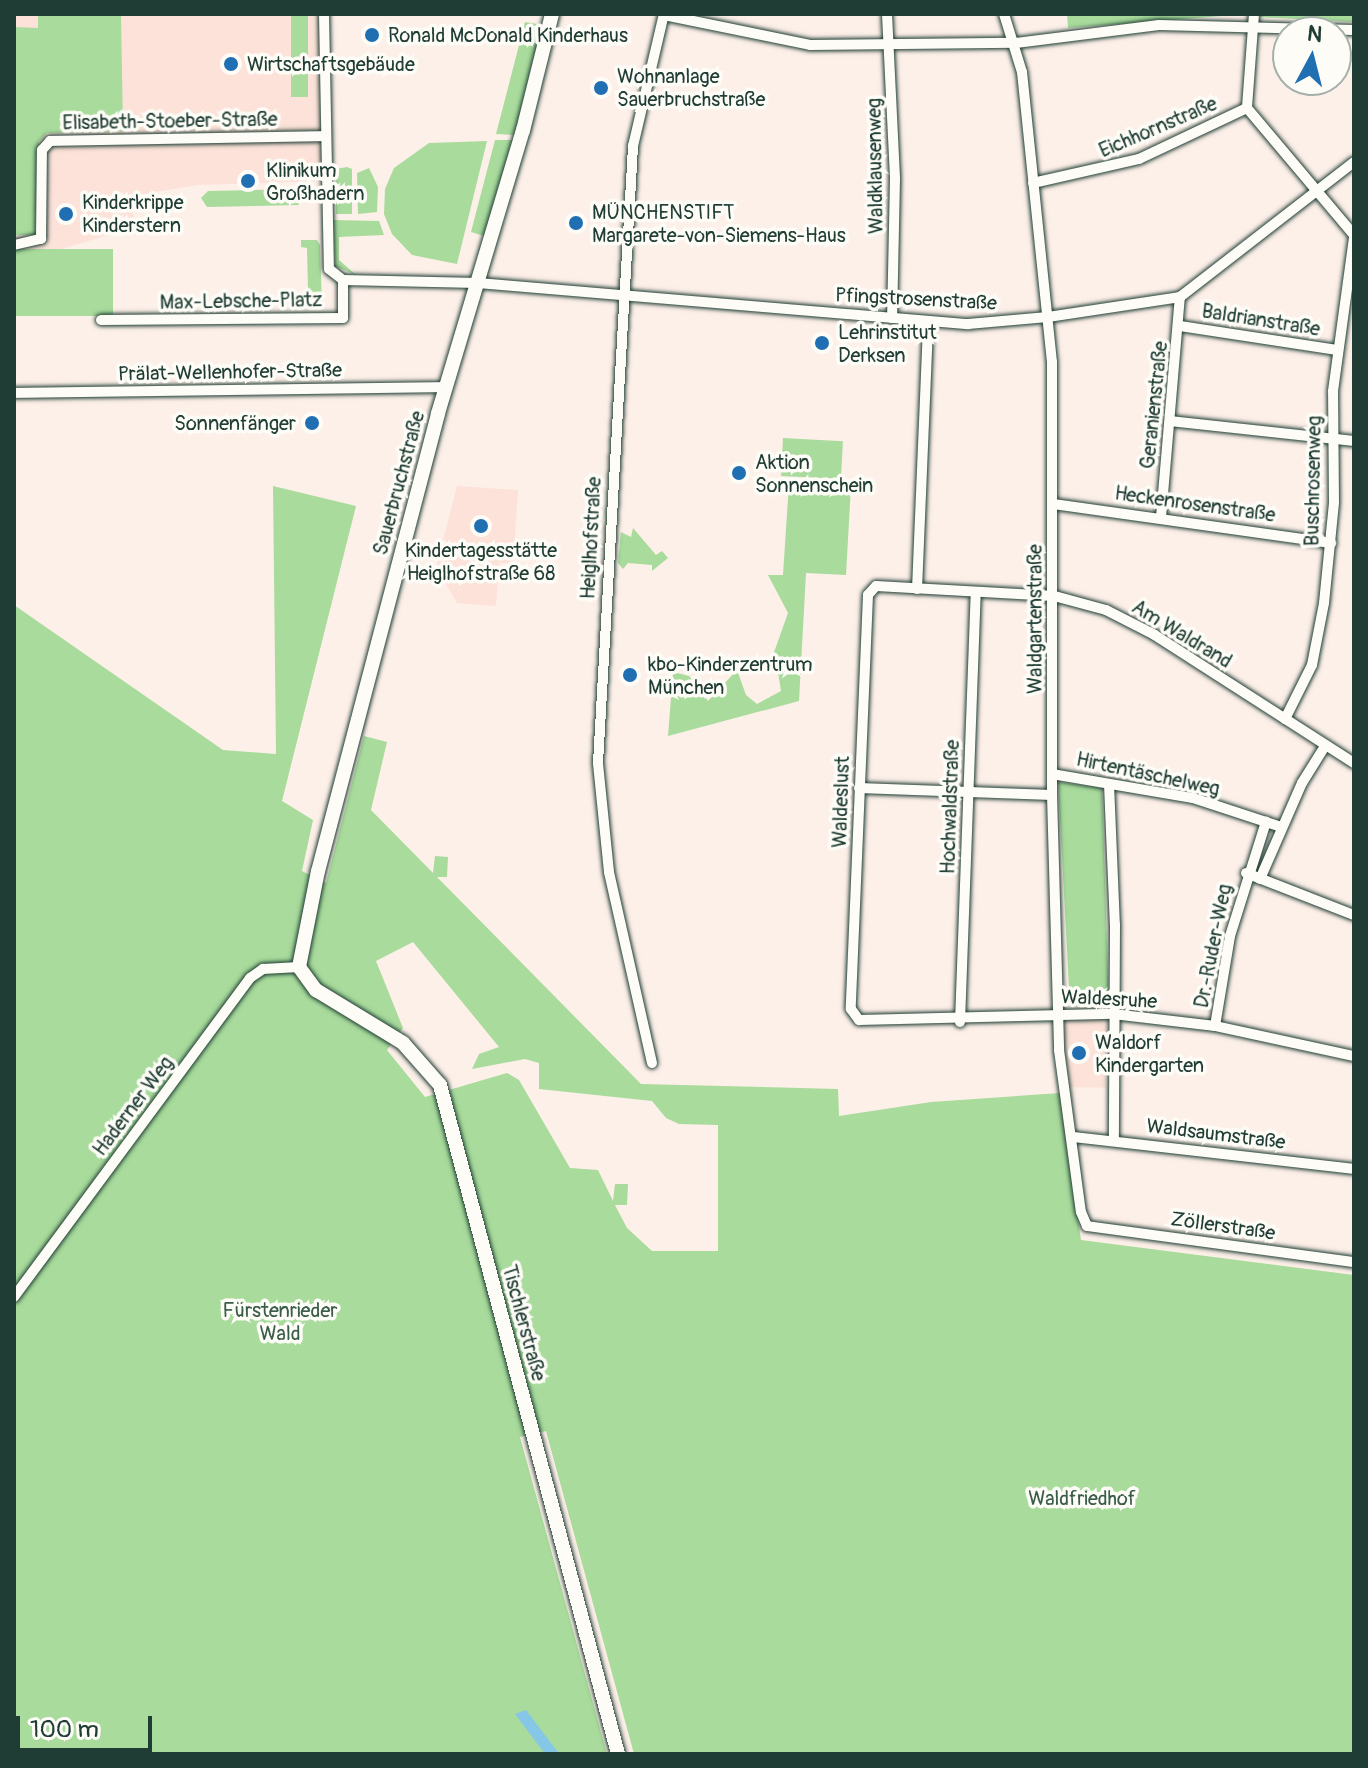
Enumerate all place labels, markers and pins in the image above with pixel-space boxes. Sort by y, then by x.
place label: Ronald McDonald Kinderhaus [388,23,628,47]
marker: Ronald McDonald Kinderhaus [363,26,381,44]
place label: Wirtschaftsgebäude [247,52,415,76]
marker: Wirtschaftsgebäude [222,55,240,73]
place label: Wohnanlage Sauerbruchstraße [617,64,765,111]
marker: Wohnanlage Sauerbruchstraße [592,79,610,97]
place label: Klinikum Großhadern [266,158,365,205]
marker: Klinikum Großhadern [237,170,259,192]
place label: Kinderkrippe Kinderstern [82,190,184,237]
place label: MÜNCHENSTIFT Margarete-von-Siemens-Haus [592,200,846,247]
marker: Kinderkrippe Kinderstern [57,205,75,223]
marker: MÜNCHENSTIFT Margarete-von-Siemens-Haus [567,214,585,232]
place label: Lehrinstitut Derksen [838,320,937,367]
marker: Lehrinstitut Derksen [813,334,831,352]
place label: Sonnenfänger [174,411,296,435]
marker: Sonnenfänger [303,414,321,432]
place label: Aktion Sonnenschein [755,450,873,497]
marker: Aktion Sonnenschein [730,464,748,482]
marker: Kindertagesstätte Heiglhofstraße 68 [472,517,490,535]
place label: Kindertagesstätte Heiglhofstraße 68 [405,538,557,585]
place label: kbo-Kinderzentrum München [648,652,813,699]
marker: kbo-Kinderzentrum München [619,664,641,686]
place label: Waldorf Kindergarten [1095,1030,1204,1077]
marker: Waldorf Kindergarten [1070,1044,1088,1062]

